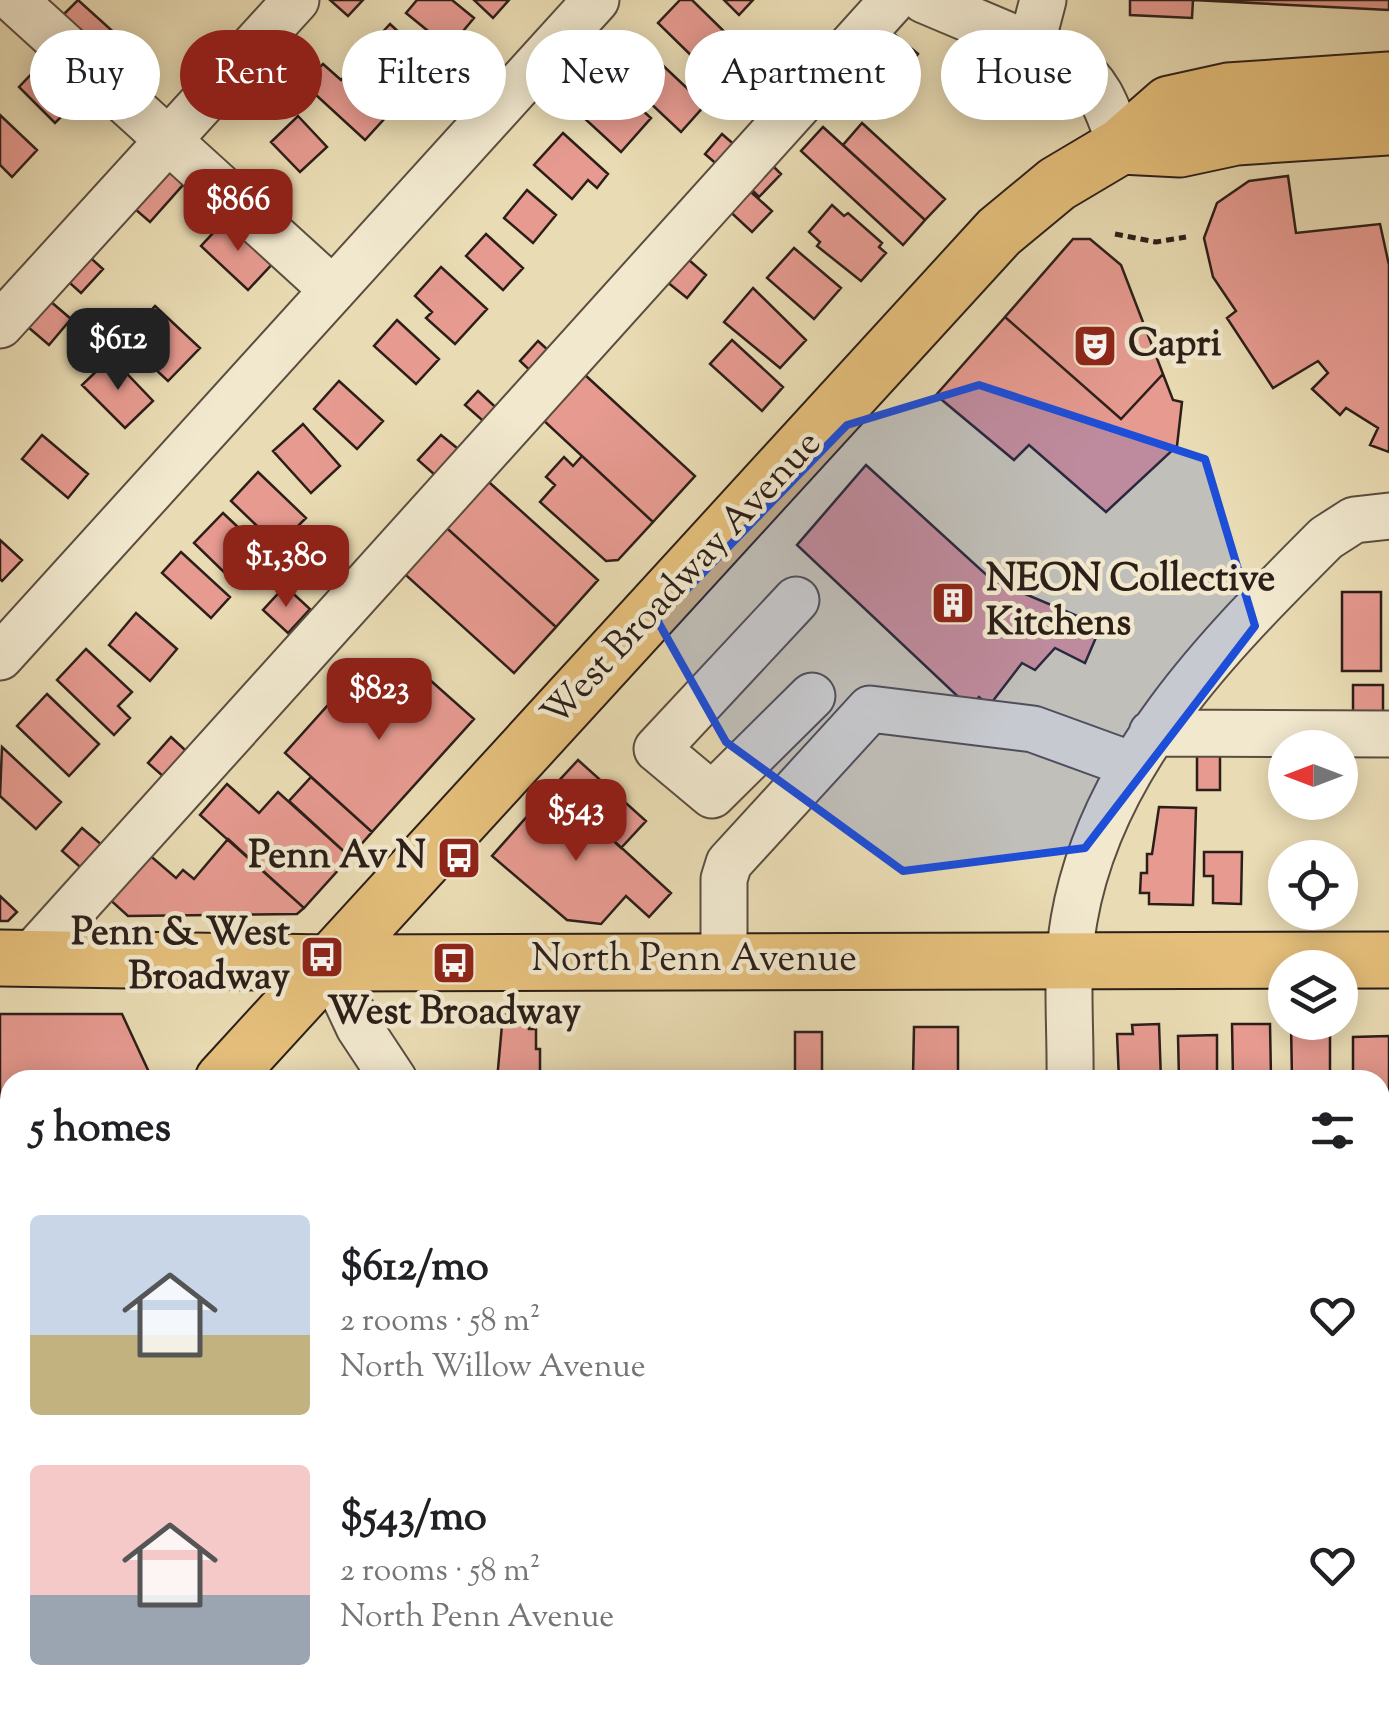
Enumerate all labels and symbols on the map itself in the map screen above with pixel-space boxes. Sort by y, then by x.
pin: $866 [179,169,297,254]
pin: $612 [59,308,177,393]
place label: Capri [1128,319,1222,373]
theatre icon: Capri [1072,323,1118,369]
street label: West Broadway Avenue [531,419,835,741]
pin: $1,380 [205,525,367,610]
place label: NEON Collective Kitchens [986,554,1275,652]
building icon: NEON Collective Kitchens [930,580,976,626]
pin: $823 [320,658,438,743]
north arrow [1268,730,1358,820]
pin: $543 [517,779,635,864]
place label: Penn Av N [248,831,426,885]
bus stop icon: Penn Av N [436,835,482,881]
place label: Penn & West Broadway [71,908,290,1006]
bus stop icon: Penn & West Broadway [299,934,345,980]
street label: North Penn Avenue [531,934,857,988]
bus stop icon: West Broadway [431,940,477,986]
place label: West Broadway [327,987,581,1041]

